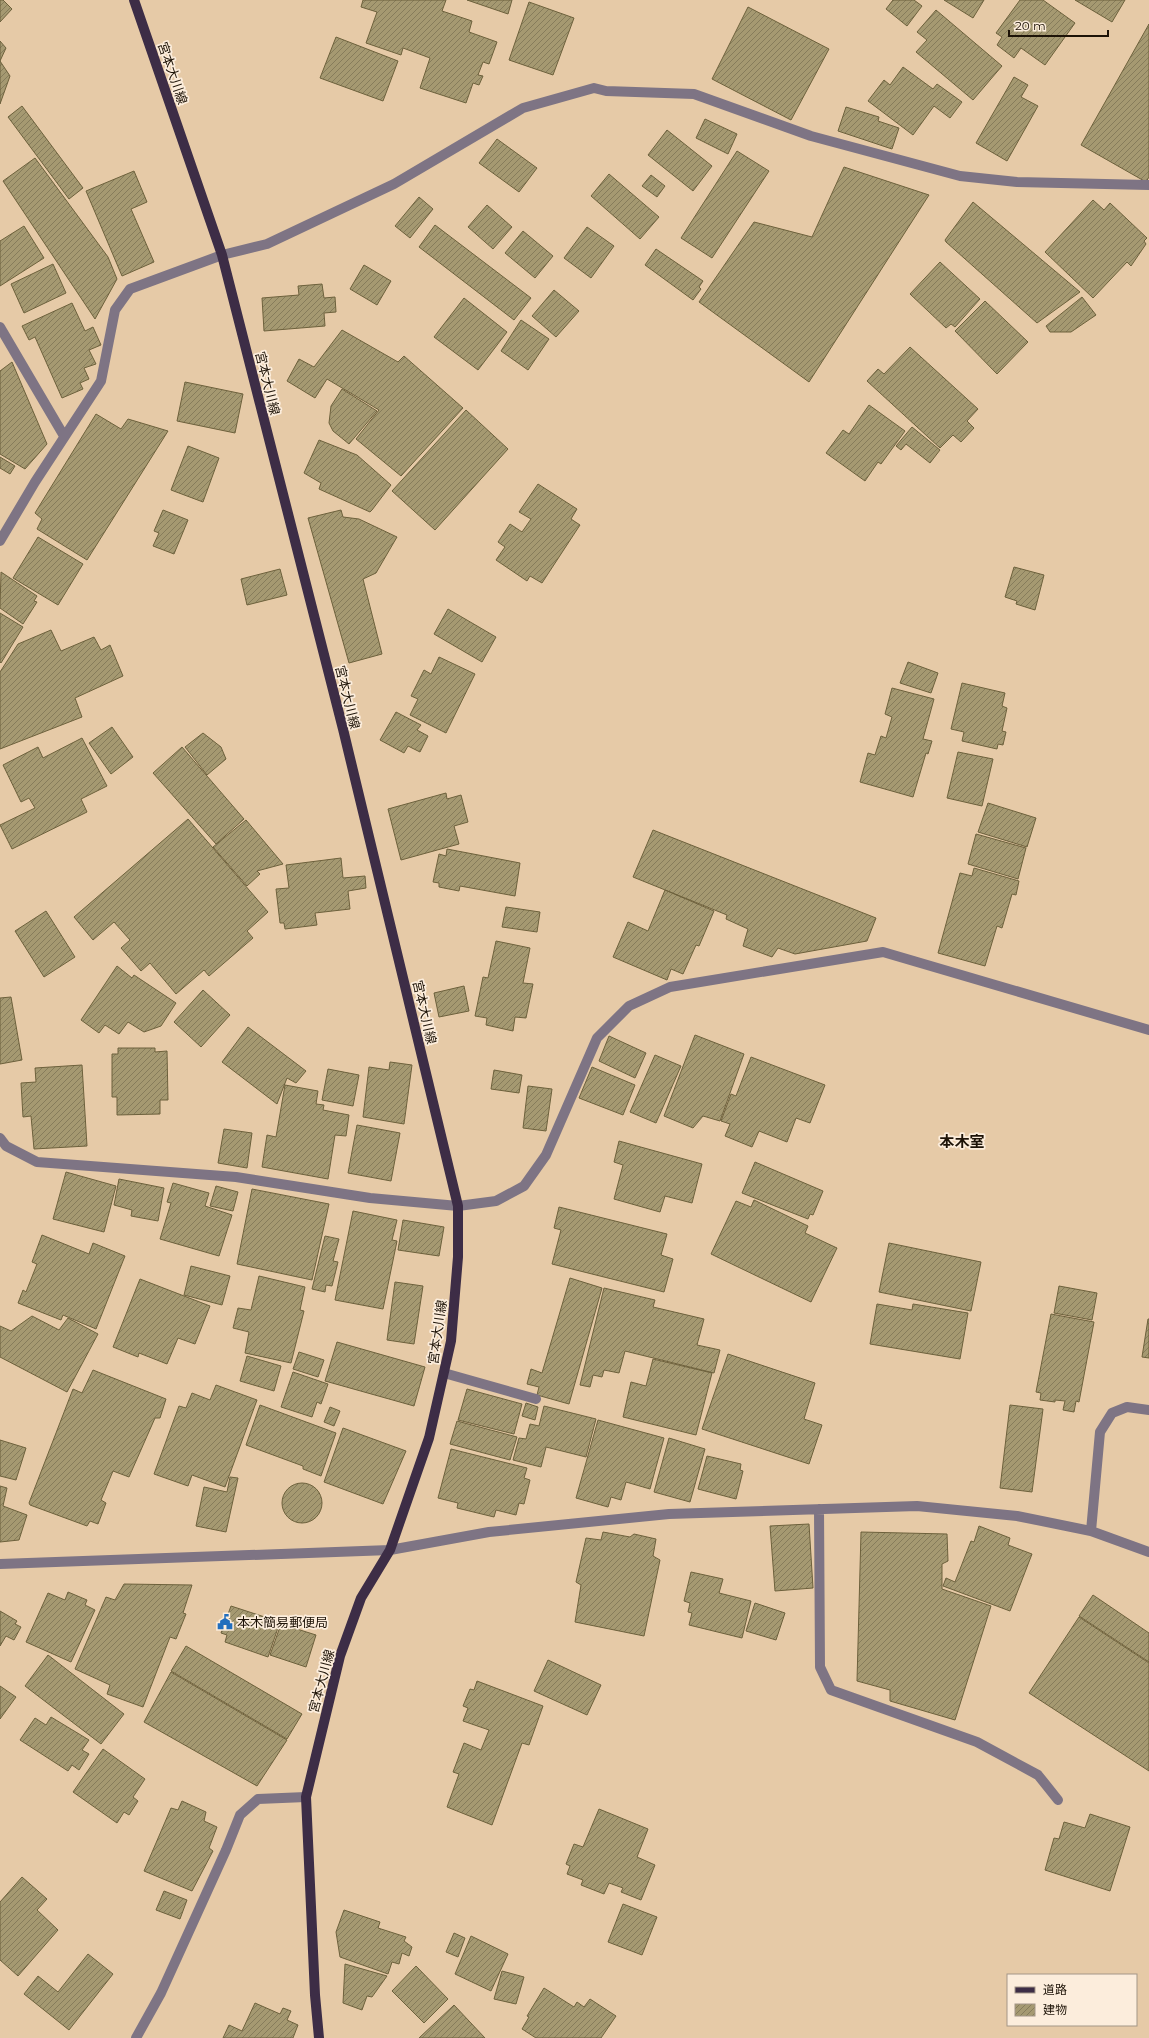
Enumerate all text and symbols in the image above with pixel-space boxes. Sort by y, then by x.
scale bar [1009,12,1108,38]
text: 20 m [1015,18,1046,33]
street label: 宮本大川線 [155,40,191,106]
street label: 宮本大川線 [252,350,284,416]
street label: 宮本大川線 [332,664,364,730]
street label: 宮本大川線 [410,979,440,1045]
district label: 本木室 [939,1132,985,1151]
street label: 宮本大川線 [425,1299,449,1365]
public building icon: 本木簡易郵便局 [216,1613,234,1631]
place label: 本木簡易郵便局 [237,1614,328,1630]
street label: 宮本大川線 [305,1648,337,1714]
legend [1007,1974,1137,2026]
text: 道路 [1043,1982,1067,1997]
text: 建物 [1043,2002,1067,2017]

